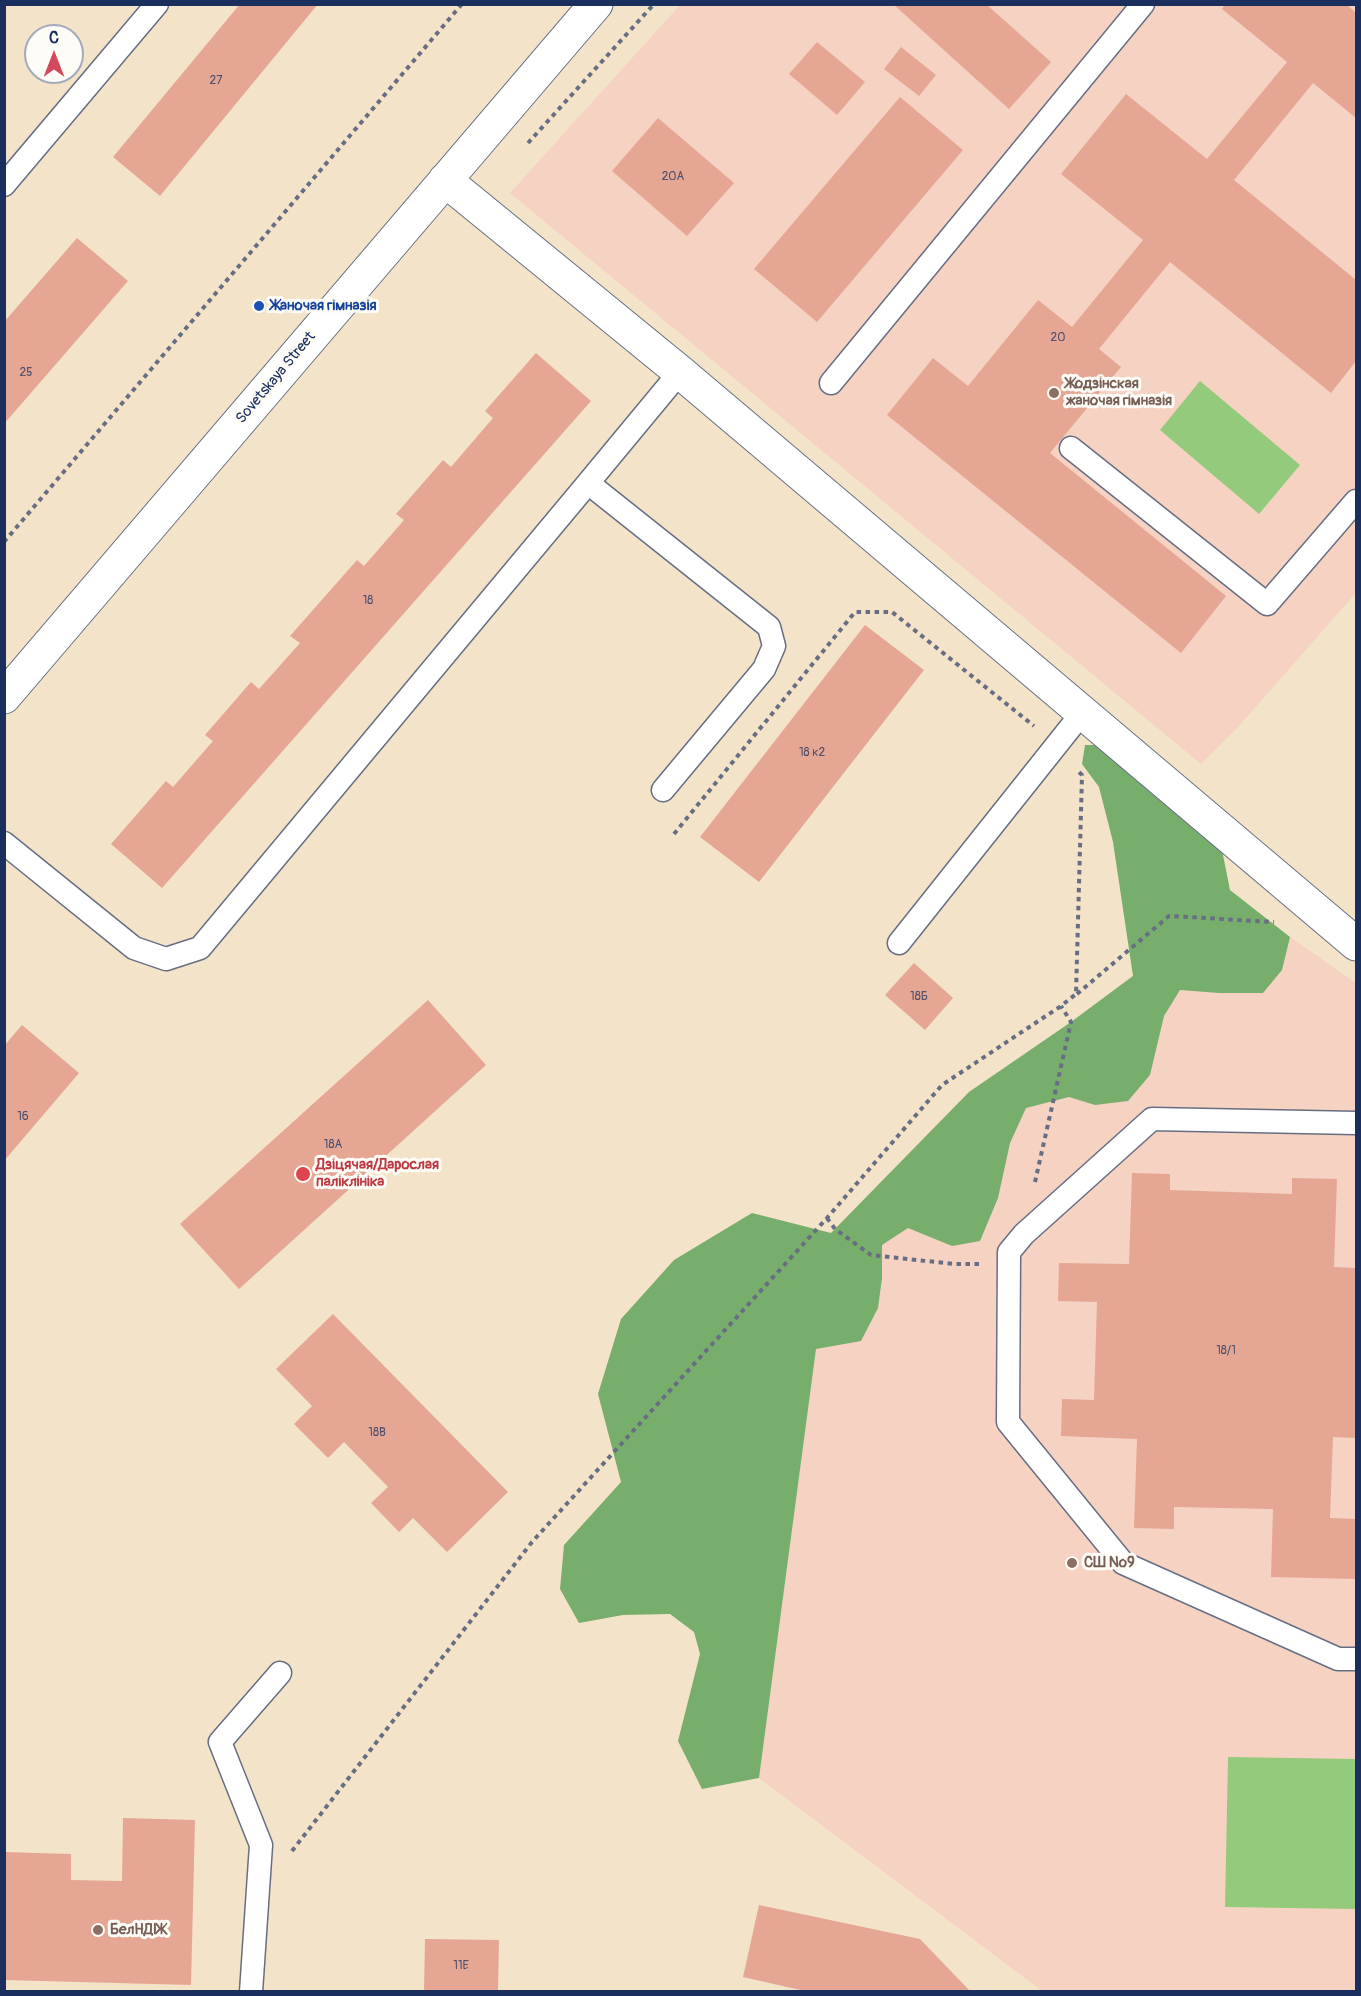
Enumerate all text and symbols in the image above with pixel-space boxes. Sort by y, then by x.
north arrow [24,24,84,84]
text: С [49,28,59,48]
house number: 27 [209,74,223,88]
house number: 20А [662,170,684,184]
place label: Жаночая гімназія [271,297,376,315]
marker: Жаночая гімназія [252,299,266,313]
street label: Sovetskaya Street [232,328,320,428]
house number: 20 [1051,331,1065,345]
house number: 25 [19,366,33,380]
place label: Жодзінская жаночая гімназія [1066,375,1172,410]
marker: Жодзінская жаночая гімназія [1047,386,1061,400]
house number: 18 [363,594,373,608]
house number: 18 к2 [799,746,825,760]
house number: 18Б [910,990,928,1004]
house number: 16 [17,1110,29,1124]
house number: 18А [324,1138,342,1152]
place label: Дзіцячая/Дарослая паліклініка [316,1156,439,1191]
marker: Дзіцячая/Дарослая паліклініка [294,1165,312,1183]
house number: 18/1 [1216,1344,1236,1358]
house number: 18В [368,1426,386,1440]
place label: СШ №9 [1084,1554,1135,1572]
marker: СШ №9 [1065,1556,1079,1570]
place label: БелНДІЖ [110,1921,166,1939]
marker: БелНДІЖ [91,1923,105,1937]
house number: 11Е [453,1959,469,1973]

